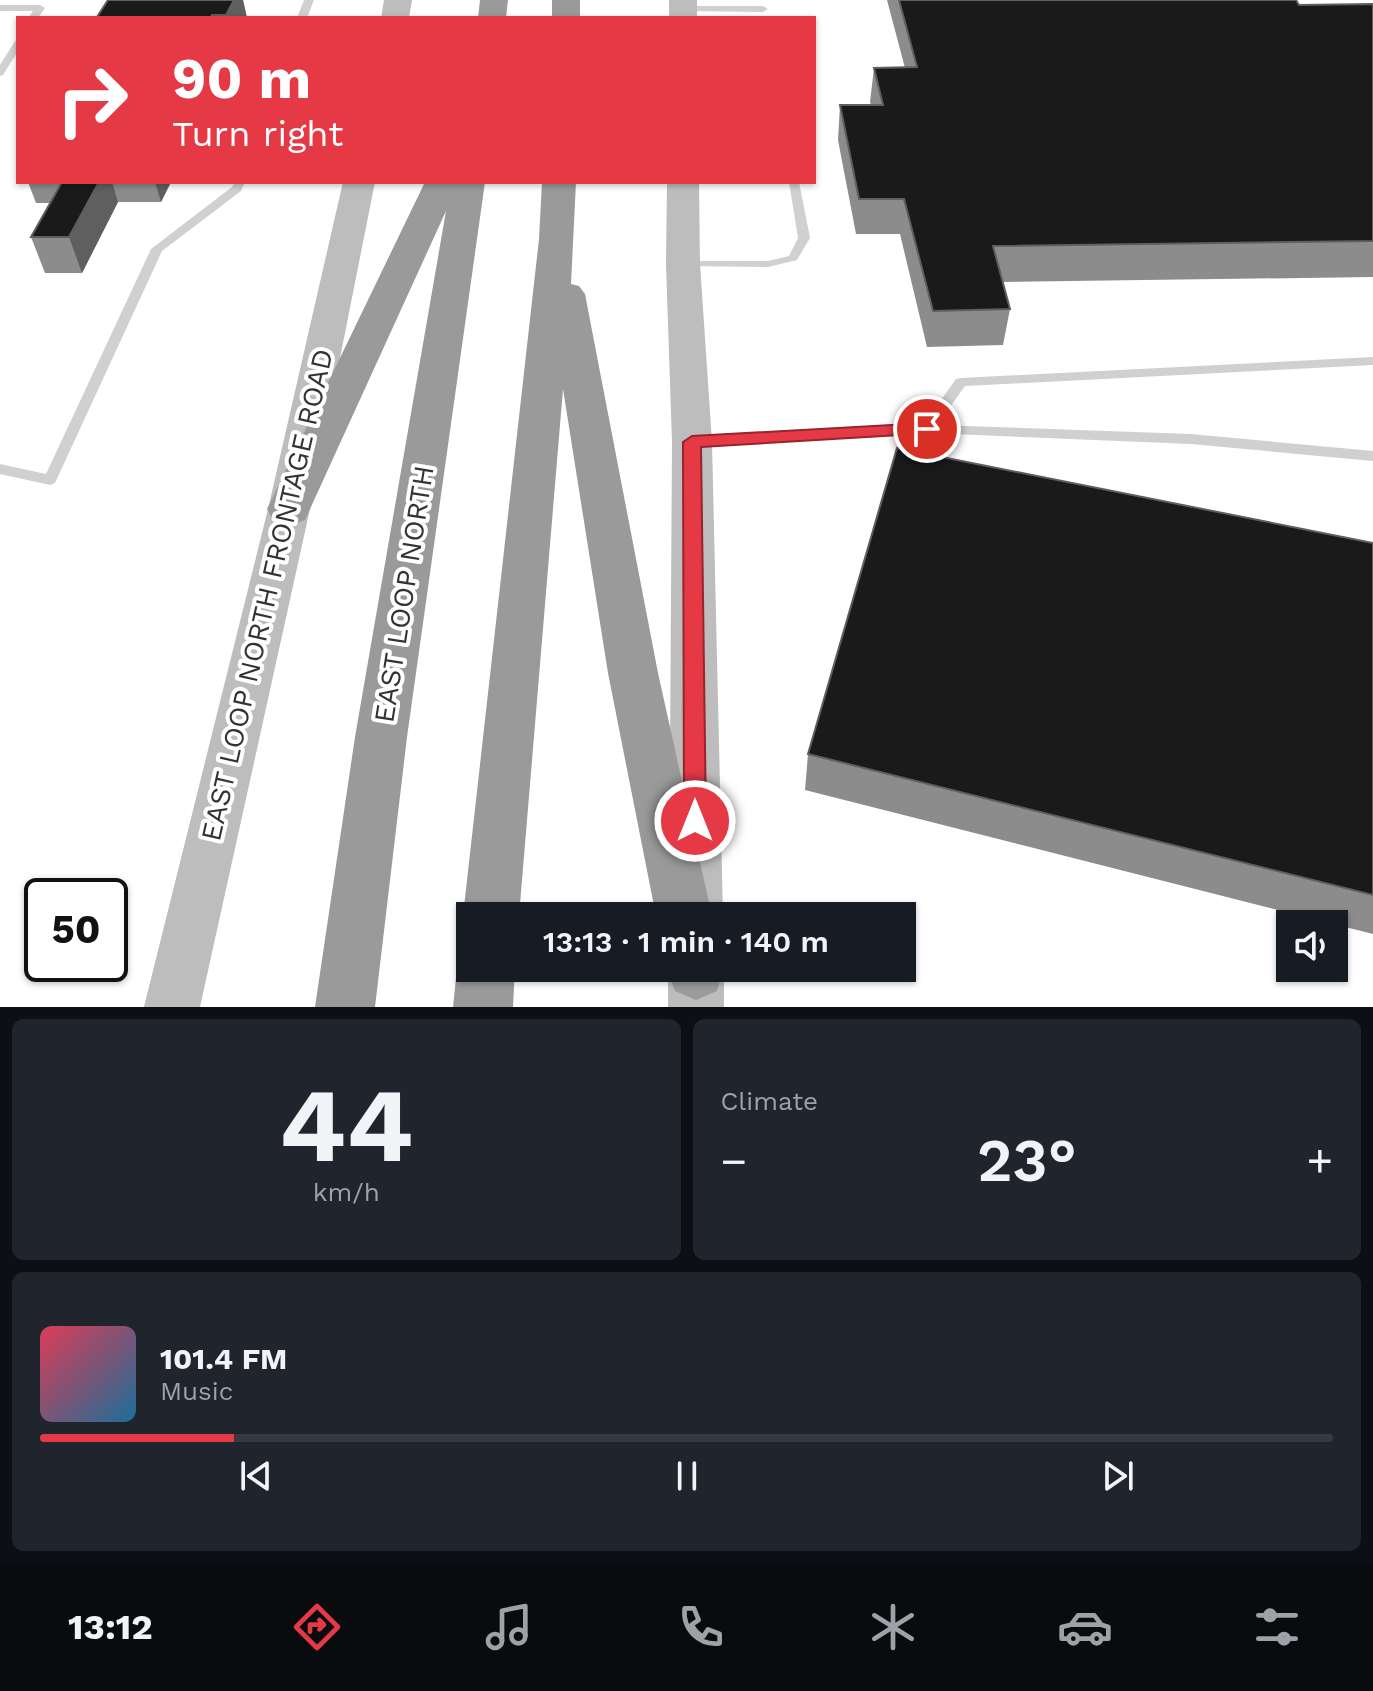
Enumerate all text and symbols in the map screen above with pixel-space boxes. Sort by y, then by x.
text: 90 m [172,46,311,112]
icon: right [40,48,144,152]
text: Turn right [172,113,343,155]
street label: EAST LOOP NORTH FRONTAGE ROAD [194,346,340,844]
pin [893,395,961,463]
icon: arrive [905,407,949,451]
street label: EAST LOOP NORTH [367,463,441,725]
position arrow [653,779,737,863]
speed limit sign: 50 [24,878,128,982]
map controls [1276,910,1348,982]
button: sound [1276,910,1348,982]
text: 13:13 · 1 min · 140 m [543,924,829,959]
text: 44 [279,1064,413,1186]
text: Climate [721,1086,818,1116]
text: 23° [977,1125,1077,1196]
text: − [721,1135,747,1187]
text: + [1306,1135,1333,1187]
text: km/h [313,1177,380,1207]
text: 101.4 FM [160,1341,287,1376]
text: Music [160,1376,233,1406]
icon: previous [234,1454,278,1498]
icon: pause [665,1454,709,1498]
icon: next [1096,1454,1140,1498]
icon: directions [289,1599,345,1655]
icon: music [481,1599,537,1655]
icon: phone [673,1599,729,1655]
icon: climate [865,1599,921,1655]
icon: car [1057,1599,1113,1655]
icon: filters [1249,1599,1305,1655]
text: 13:12 [68,1606,153,1648]

